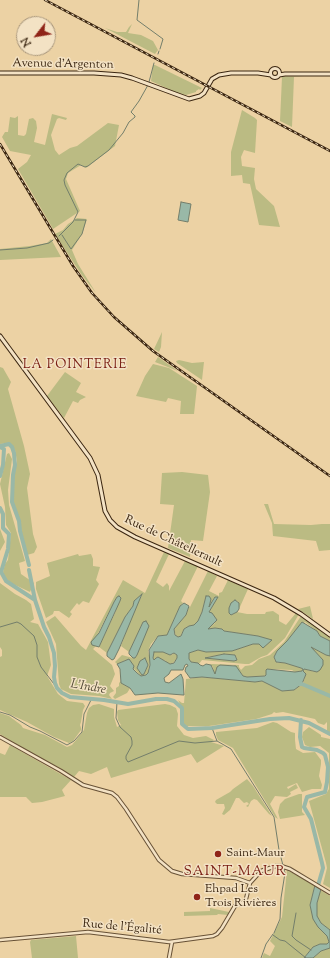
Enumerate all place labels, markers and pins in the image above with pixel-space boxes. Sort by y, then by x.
place label: Saint-Maur [226,847,285,861]
marker: Saint-Maur [213,849,223,859]
place label: Ehpad Les Trois Rivières [205,883,276,911]
marker: Ehpad Les Trois Rivières [192,892,202,902]

